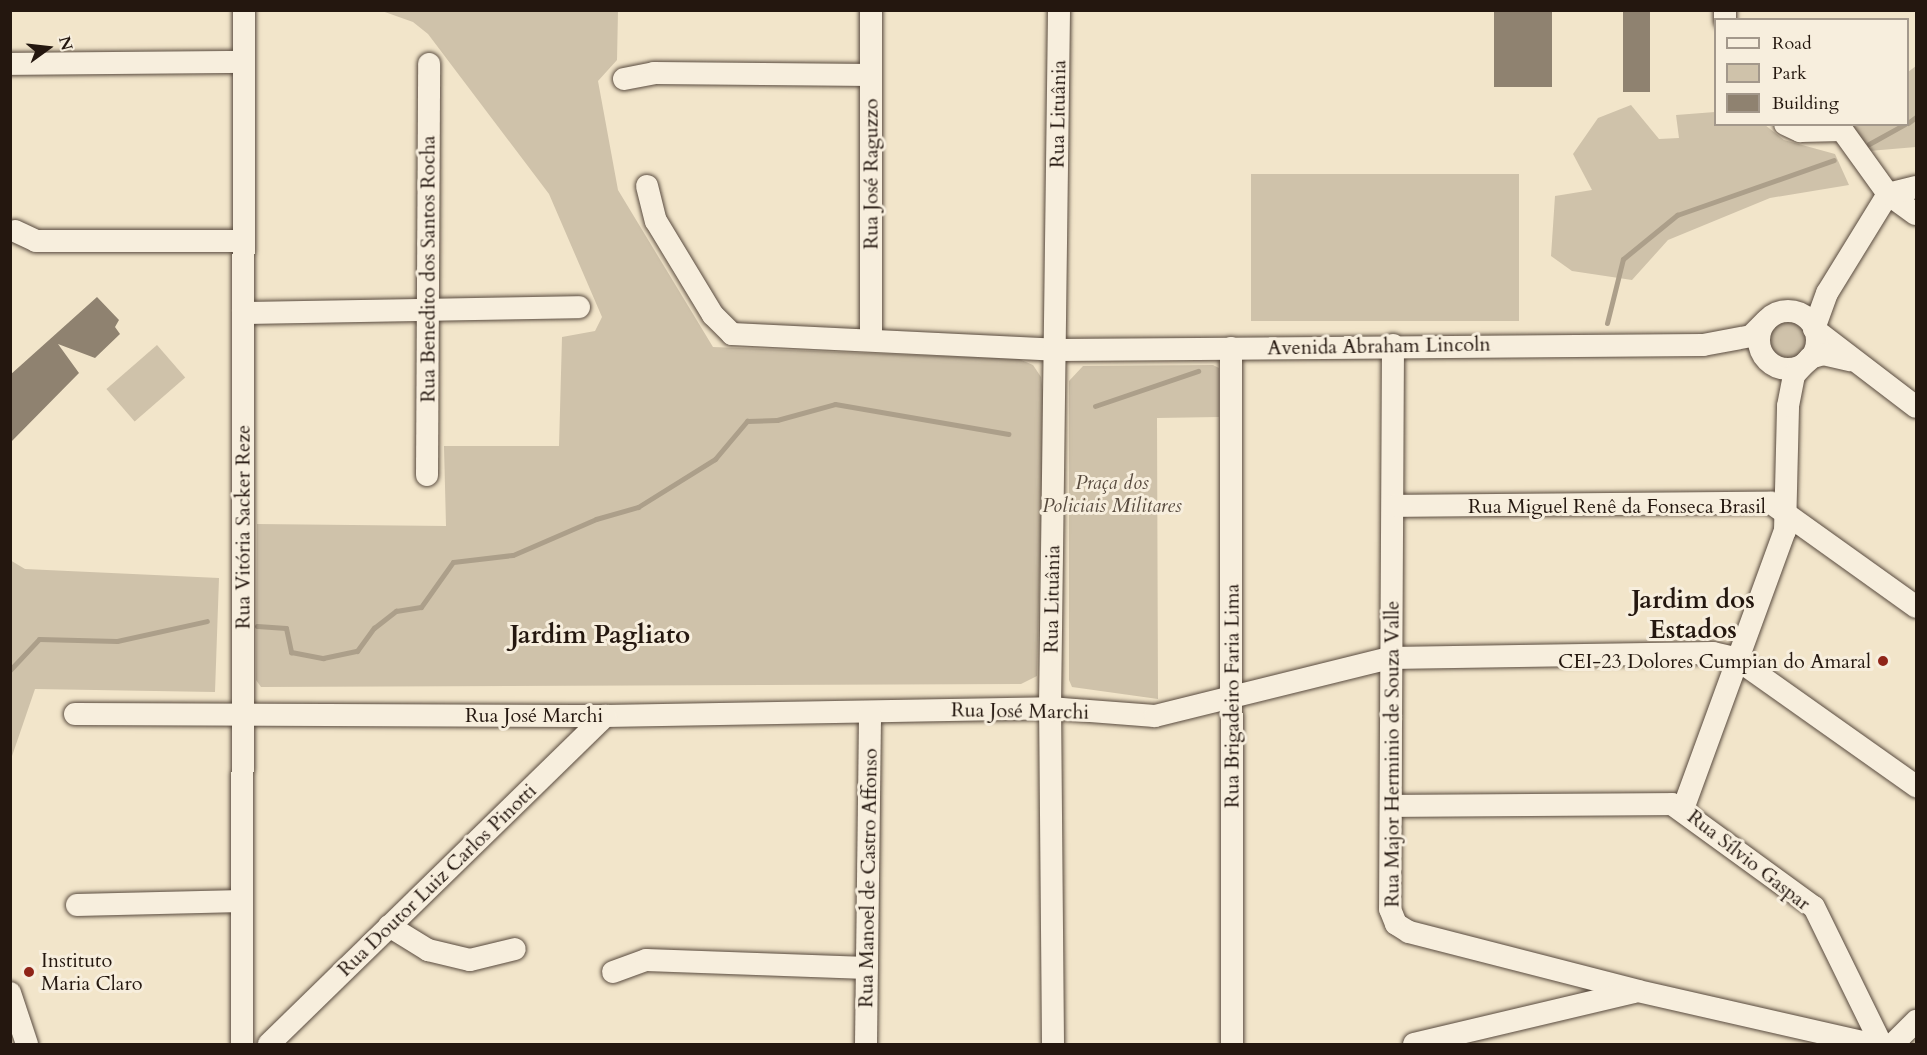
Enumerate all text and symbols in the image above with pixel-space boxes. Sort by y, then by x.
north arrow [18,18,78,78]
legend [1714,18,1909,126]
text: Road [1772,31,1812,56]
text: N [53,34,78,53]
street label: Rua Lituânia [1045,60,1071,168]
text: Park [1772,61,1807,86]
text: Building [1772,91,1839,116]
street label: Rua José Raguzzo [859,99,883,249]
street label: Rua Benedito dos Santos Rocha [416,136,440,402]
street label: Avenida Abraham Lincoln [1267,332,1491,360]
street label: Rua Vitória Sacker Reze [231,425,255,629]
park label: Praça dos Policiais Militares [1042,471,1182,518]
street label: Rua Miguel Renê da Fonseca Brasil [1468,494,1766,518]
street label: Rua Lituânia [1039,545,1065,653]
street label: Rua Brigadeiro Faria Lima [1220,584,1244,808]
district label: Jardim dos Estados [1631,584,1755,646]
street label: Rua Major Herminio de Souza Valle [1380,601,1404,907]
district label: Jardim Pagliato [510,619,690,651]
place label: CEI-23 Dolores Cumpian do Amaral [1558,649,1871,673]
marker: CEI-23 Dolores Cumpian do Amaral [1876,654,1890,668]
street label: Rua José Marchi [951,698,1089,724]
street label: Rua José Marchi [465,703,603,727]
street label: Rua Manoel de Castro Affonso [854,748,882,1008]
street label: Rua Doutor Luiz Carlos Pinotti [333,779,541,981]
street label: Rua Sílvio Gaspar [1683,805,1815,915]
place label: Instituto Maria Claro [41,948,143,995]
marker: Instituto Maria Claro [22,965,36,979]

